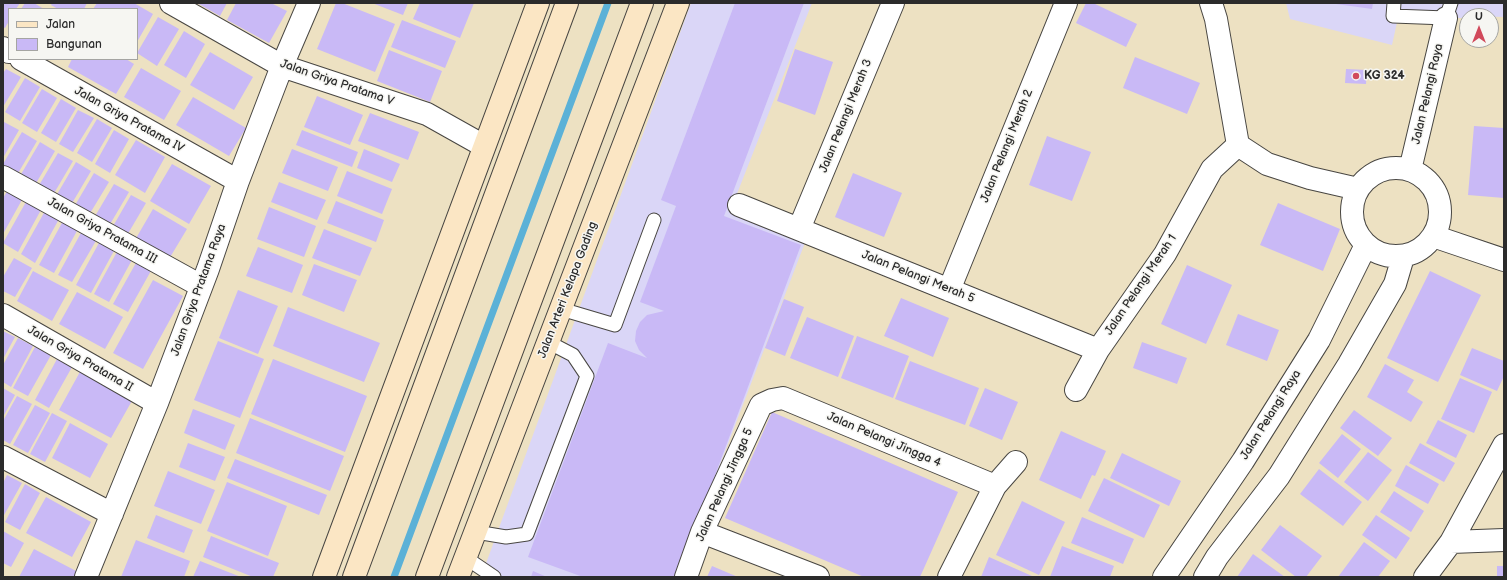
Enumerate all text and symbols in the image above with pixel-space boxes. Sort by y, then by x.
legend [8,8,138,60]
north arrow [1459,8,1499,48]
text: U [1475,10,1483,23]
text: Jalan [46,17,75,32]
text: Bangunan [46,37,102,52]
street label: Jalan Pelangi Raya [1409,42,1447,146]
street label: Jalan Griya Pratama V [278,57,396,109]
street label: Jalan Pelangi Merah 3 [817,57,875,175]
place label: KG 324 [1364,69,1405,83]
marker: KG 324 [1351,71,1361,81]
street label: Jalan Griya Pratama IV [72,84,186,156]
street label: Jalan Pelangi Merah 2 [978,87,1036,205]
street label: Jalan Griya Pratama III [45,195,159,267]
street label: Jalan Arteri Kelapa Gading [535,220,601,360]
street label: Jalan Griya Pratama Raya [168,222,230,358]
street label: Jalan Pelangi Merah 1 [1102,232,1180,338]
street label: Jalan Pelangi Merah 5 [859,248,977,306]
street label: Jalan Griya Pratama II [25,323,135,395]
street label: Jalan Pelangi Raya [1238,368,1304,462]
street label: Jalan Pelangi Jingga 4 [825,409,943,471]
street label: Jalan Pelangi Jingga 5 [694,426,756,544]

